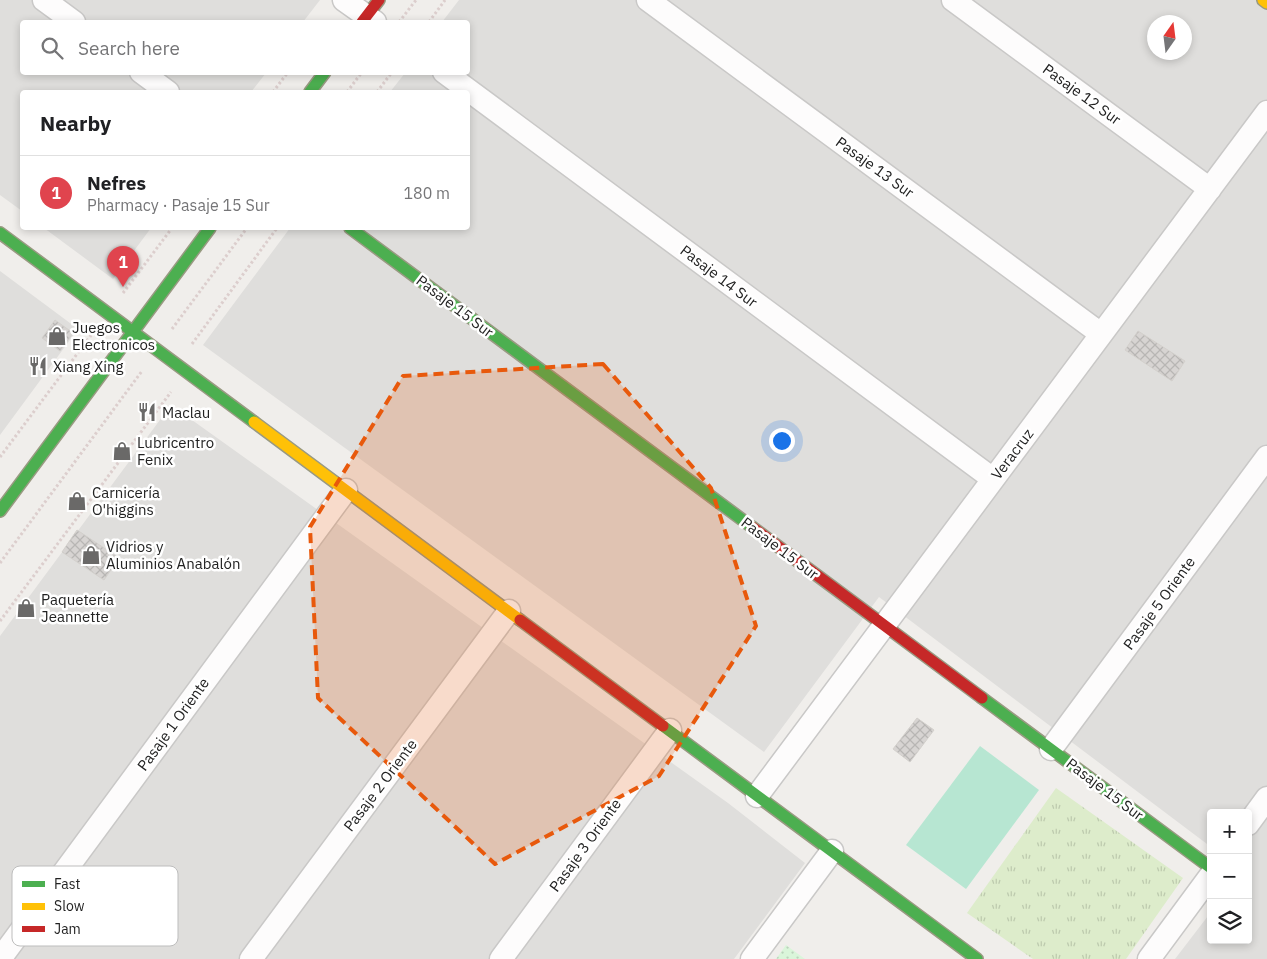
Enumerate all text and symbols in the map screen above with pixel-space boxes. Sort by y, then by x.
north arrow [1147,15,1192,60]
search box [20,20,470,75]
icon: search [38,34,66,62]
text: Search here [78,36,180,60]
street label: Pasaje 12 Sur [1039,59,1125,129]
text: Nearby [40,109,111,137]
street label: Pasaje 13 Sur [832,132,918,202]
text: Nefres [87,171,146,195]
text: 1 [51,183,61,203]
text: 180 m [403,183,450,203]
text: Pharmacy · Pasaje 15 Sur [87,195,270,215]
street label: Pasaje 14 Sur [677,241,762,312]
pin: 1 [107,246,139,287]
street label: Pasaje 15 Sur [413,271,498,342]
place label: Juegos Electronicos [72,318,155,354]
shop icon: Juegos Electronicos [46,325,68,347]
restaurant icon: Xiang Xing [27,355,49,377]
place label: Xiang Xing [53,357,123,376]
restaurant icon: Maclau [136,401,158,423]
place label: Maclau [162,403,210,422]
street label: Veracruz [987,425,1037,483]
your location [769,428,795,454]
place label: Lubricentro Fenix [137,433,214,469]
shop icon: Lubricentro Fenix [111,440,133,462]
place label: Carnicería O'higgins [92,483,160,519]
shop icon: Carnicería O'higgins [66,490,88,512]
street label: Pasaje 15 Sur [738,513,823,584]
place label: Vidrios y Aluminios Anabalón [106,537,240,573]
shop icon: Vidrios y Aluminios Anabalón [80,544,102,566]
street label: Pasaje 5 Oriente [1119,553,1199,653]
place label: Paquetería Jeannette [41,590,114,626]
shop icon: Paquetería Jeannette [15,597,37,619]
street label: Pasaje 1 Oriente [133,674,213,774]
street label: Pasaje 2 Oriente [339,735,421,835]
street label: Pasaje 15 Sur [1063,754,1148,825]
street label: Pasaje 3 Oriente [545,795,625,895]
map controls [1207,809,1252,944]
button: + [1207,809,1252,854]
button: − [1207,854,1252,899]
legend [12,866,178,946]
text: Fast [54,875,80,893]
text: Slow [54,897,85,915]
button: layers [1207,899,1252,944]
text: Jam [54,920,81,938]

